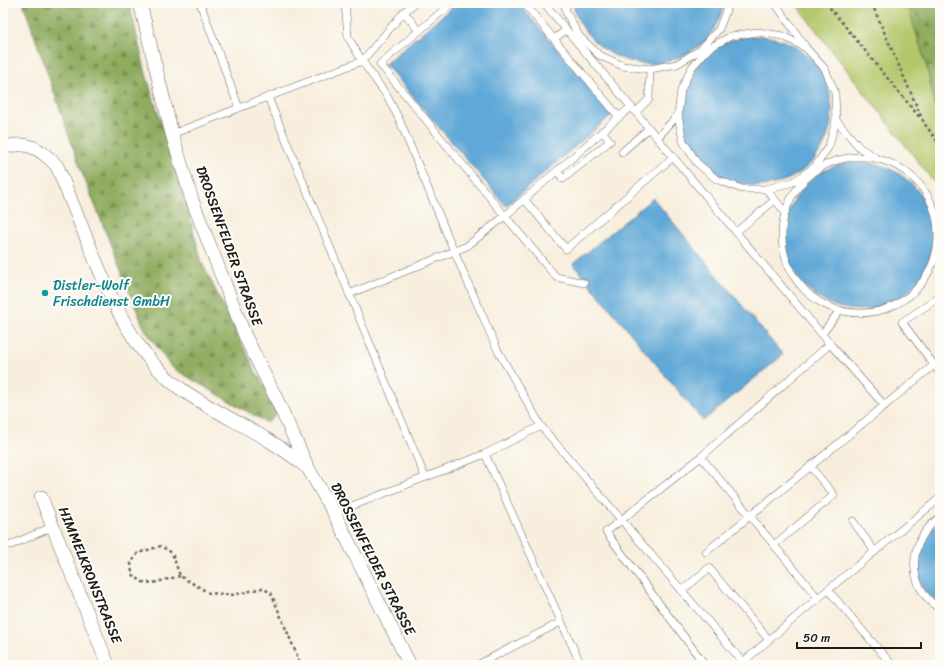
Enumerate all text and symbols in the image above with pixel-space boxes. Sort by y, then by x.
street label: DROSSENFELDER STRASSE [188,162,270,331]
place label: Distler-Wolf Frischdienst GmbH [53,273,170,314]
marker: Distler-Wolf Frischdienst GmbH [40,288,50,298]
street label: DROSSENFELDER STRASSE [324,478,423,641]
street label: HIMMELKRONSTRASSE [51,503,129,649]
scale bar [797,624,921,650]
text: 50 m [803,627,830,649]

